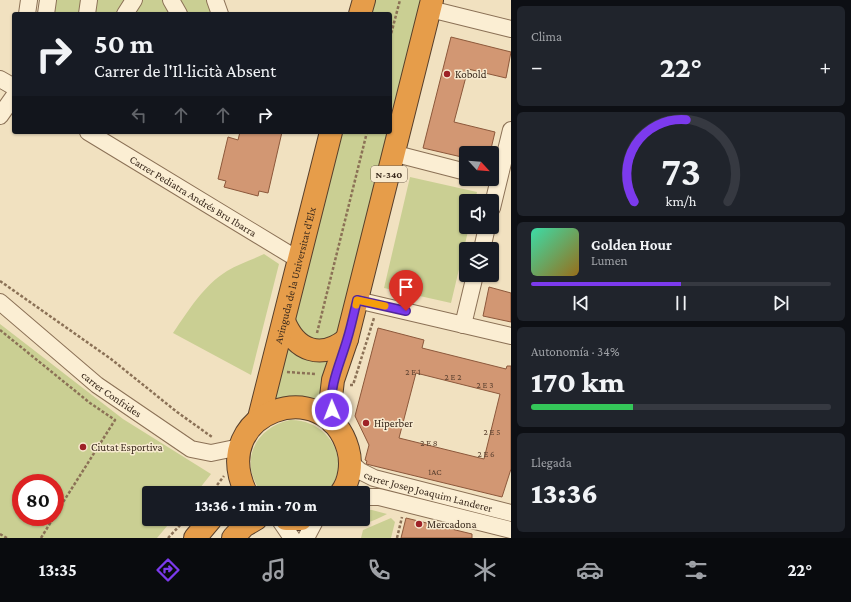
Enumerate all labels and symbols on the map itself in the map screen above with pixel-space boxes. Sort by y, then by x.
place label: Kobold [455,68,487,80]
marker: Kobold [442,69,452,79]
north arrow [459,146,499,186]
street label: Carrer Pediatra Andrés Bru Ibarra [128,153,259,239]
road number: N-340 [371,166,407,182]
street label: Avinguda de la Universitat d'Elx [272,206,318,345]
pin [389,270,423,311]
house number: 2 E 1 [405,367,421,377]
street label: carrer Confrides [79,369,144,420]
house number: 2 E 2 [445,372,461,382]
house number: 2 E 3 [477,380,493,390]
position arrow [311,389,353,431]
place label: Hiperber [374,417,413,430]
marker: Hiperber [361,418,371,428]
house number: 2 E 5 [484,427,500,437]
house number: 2 E 8 [420,438,438,448]
place label: Ciutat Esportiva [91,441,163,454]
marker: Ciutat Esportiva [78,442,88,452]
house number: 2 E 6 [477,449,495,459]
house number: 1AC [428,467,442,477]
street label: carrer Josep Joaquim Landerer [362,468,494,514]
speed limit sign: 80 [12,474,64,526]
place label: Mercadona [427,518,477,530]
marker: Mercadona [414,519,424,529]

